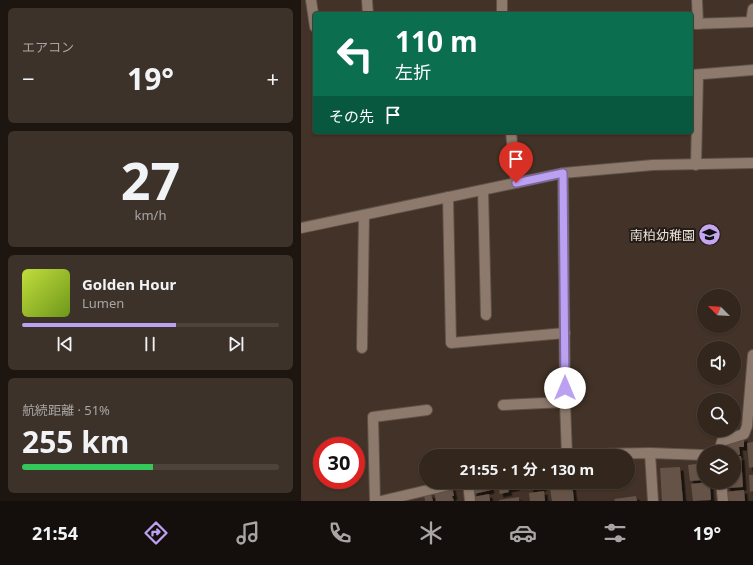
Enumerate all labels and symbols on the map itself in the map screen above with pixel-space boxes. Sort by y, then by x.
pin [499,142,533,183]
school or university icon: 南柏幼稚園 [697,222,723,248]
place label: 南柏幼稚園 [630,226,695,244]
north arrow [697,289,741,333]
position arrow [544,367,586,409]
speed limit sign: 30 [313,437,365,489]

